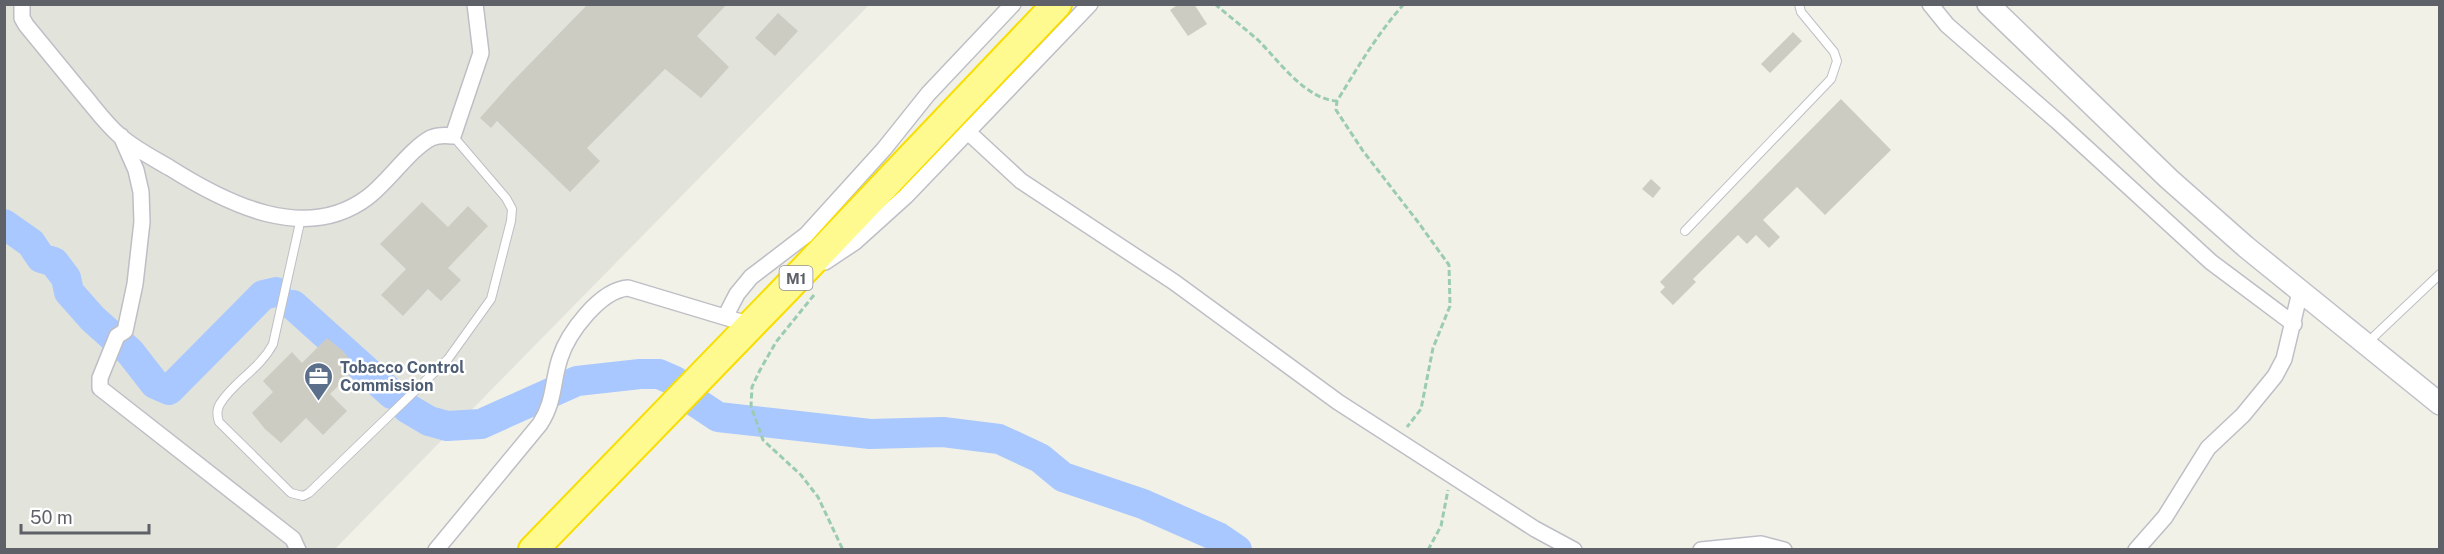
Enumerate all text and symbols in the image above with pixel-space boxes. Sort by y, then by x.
road number: M1 [780,266,812,290]
place label: Tobacco Control Commission [340,358,464,395]
office icon: Tobacco Control Commission [303,360,335,402]
scale bar [21,497,148,535]
text: 50 m [30,507,73,528]

